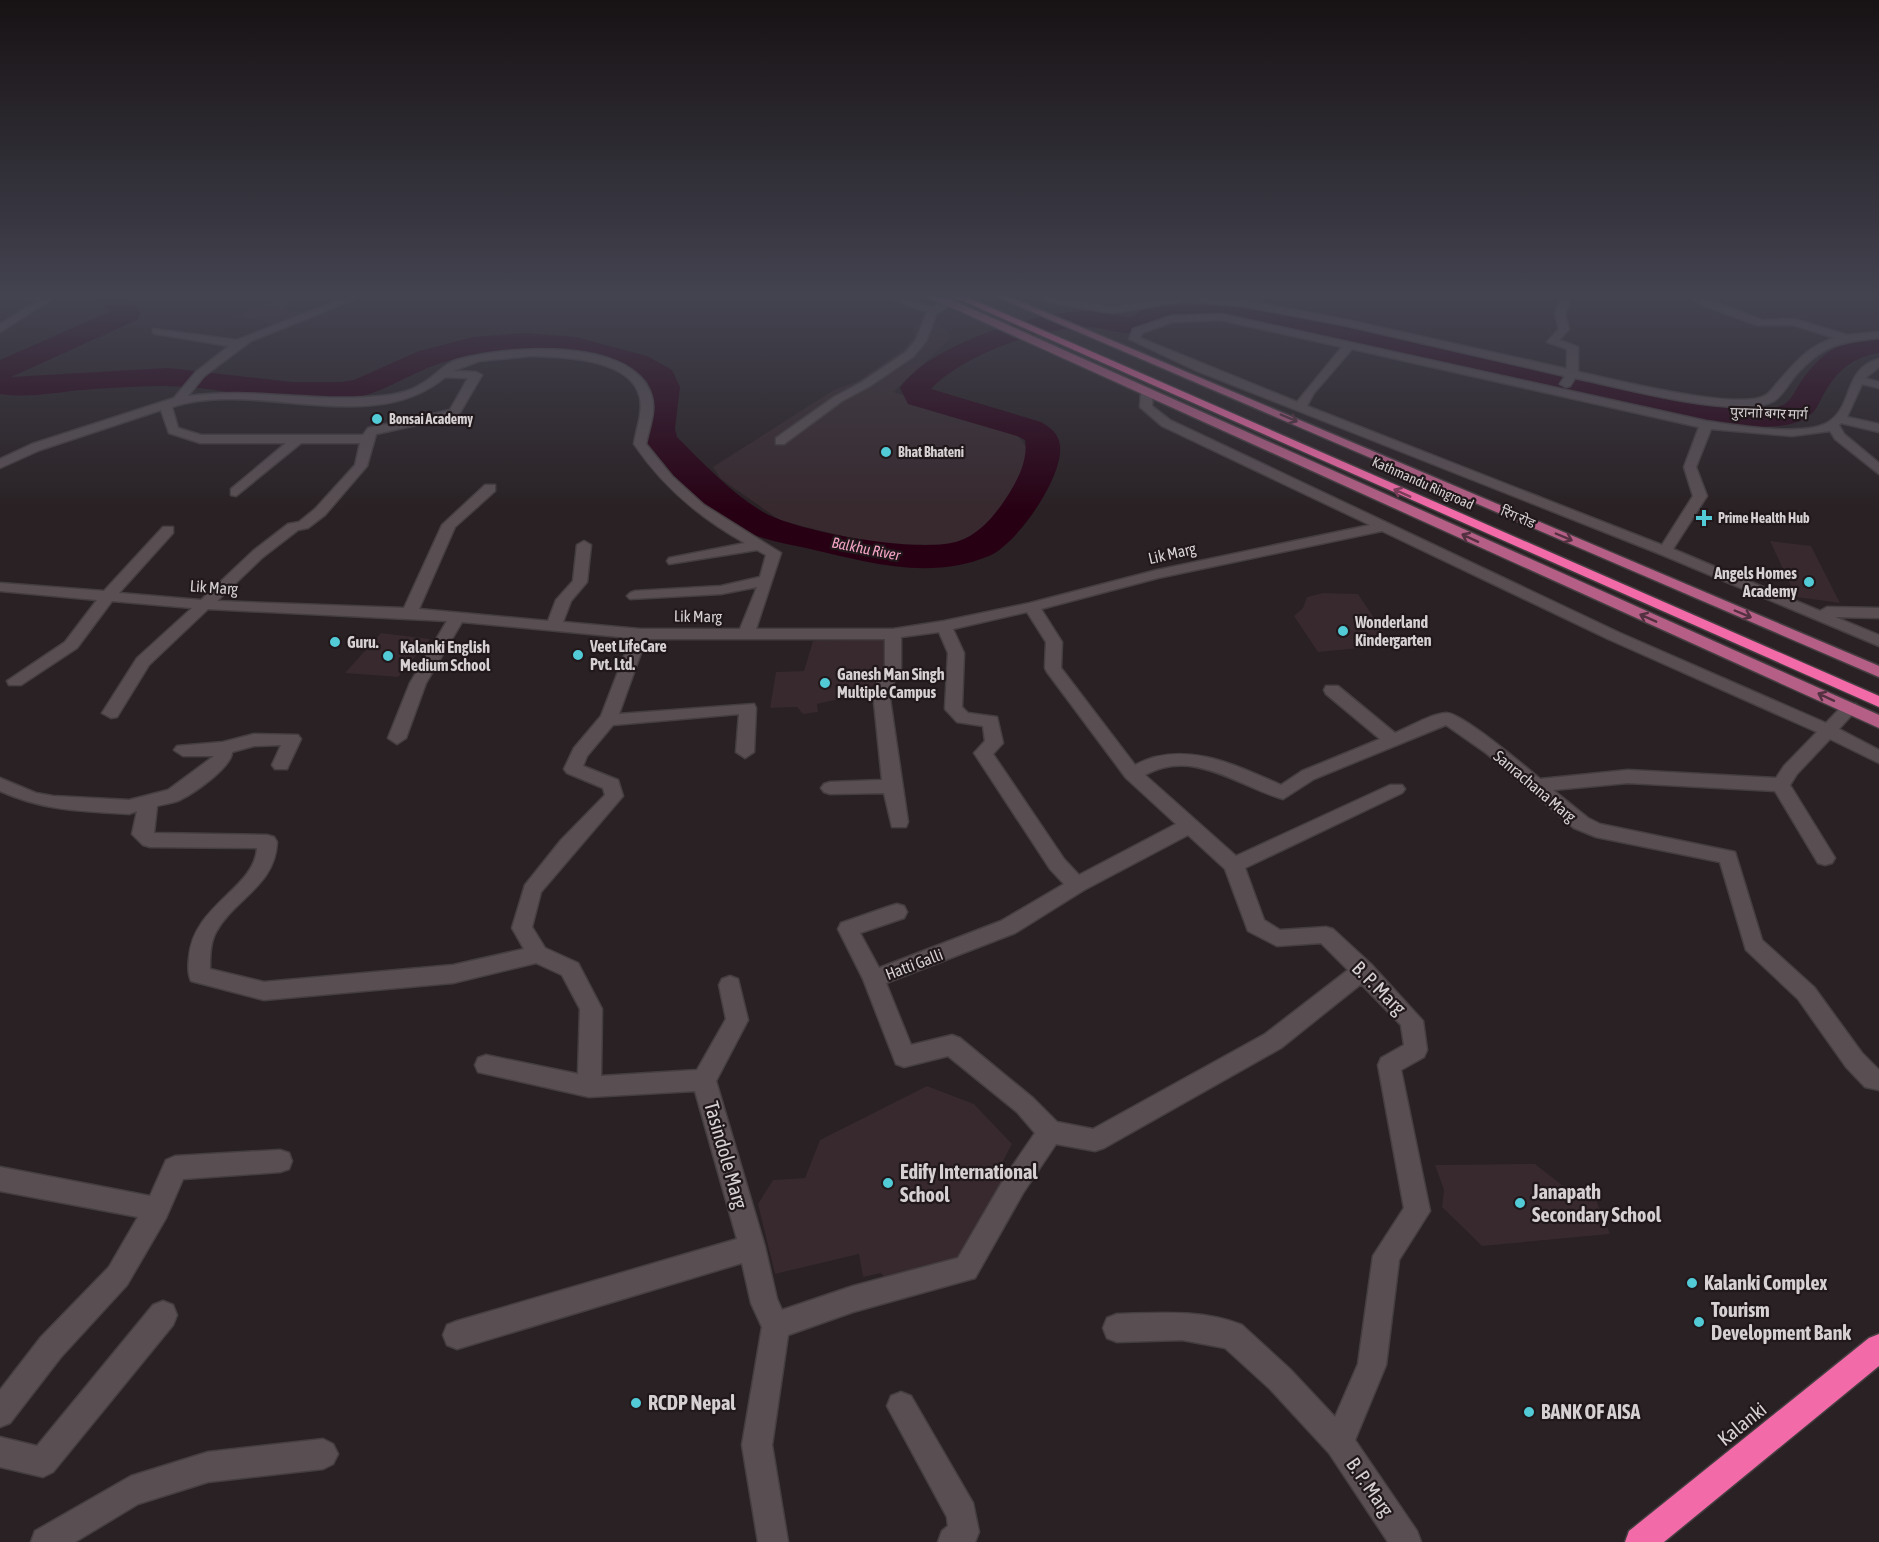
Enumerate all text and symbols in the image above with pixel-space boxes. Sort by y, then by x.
street label: पुरानाो बगर मार्ग [1730,404,1809,424]
place label: Bonsai Academy [389,411,473,427]
marker: Bonsai Academy [370,412,384,426]
one-way arrow [1279,413,1297,424]
place label: Bhat Bhateni [898,444,964,460]
marker: Bhat Bhateni [879,445,893,459]
street label: Kathmandu Ringroad [1370,453,1476,513]
one-way arrow [1394,486,1412,498]
street label: रिंग रोड [1498,503,1538,532]
marker: Prime Health Hub [1695,509,1713,527]
place label: Prime Health Hub [1718,510,1810,526]
one-way arrow [1462,531,1480,543]
one-way arrow [1554,532,1573,543]
water label: Balkhu River [830,534,902,564]
street label: Lik Marg [1146,539,1198,568]
place label: Angels Homes Academy [1713,564,1797,600]
marker: Angels Homes Academy [1802,575,1816,589]
street label: Lik Marg [189,576,239,599]
street label: Lik Marg [674,607,722,626]
one-way arrow [1734,609,1752,620]
one-way arrow [1639,612,1658,623]
place label: Wonderland Kindergarten [1354,613,1432,649]
marker: Wonderland Kindergarten [1336,624,1350,638]
place label: Guru. [347,633,379,651]
marker: Guru. [328,635,342,649]
place label: Veet LifeCare Pvt. Ltd. [589,637,667,673]
place label: Kalanki English Medium School [400,638,491,674]
marker: Veet LifeCare Pvt. Ltd. [571,648,585,662]
marker: Kalanki English Medium School [381,649,395,663]
place label: Ganesh Man Singh Multiple Campus [837,665,945,701]
marker: Ganesh Man Singh Multiple Campus [818,676,832,690]
one-way arrow [1818,691,1836,703]
street label: Sanrachana Marg [1490,746,1580,826]
street label: Hatti Galli [883,945,945,983]
street label: B. P. Marg [1348,956,1411,1019]
street label: Tasindole Marg [700,1099,753,1211]
place label: Edify International School [900,1160,1038,1206]
marker: Edify International School [881,1176,895,1190]
place label: Janapath Secondary School [1531,1180,1662,1226]
marker: Janapath Secondary School [1513,1196,1527,1210]
place label: Kalanki Complex [1704,1271,1827,1294]
marker: Kalanki Complex [1685,1276,1699,1290]
place label: Tourism Development Bank [1711,1298,1851,1344]
marker: Tourism Development Bank [1692,1315,1706,1329]
place label: RCDP Nepal [648,1391,736,1414]
marker: RCDP Nepal [629,1396,643,1410]
street label: Kalanki [1713,1397,1771,1450]
place label: BANK OF AISA [1541,1400,1640,1423]
marker: BANK OF AISA [1522,1405,1536,1419]
street label: B. P. Marg [1342,1453,1399,1521]

